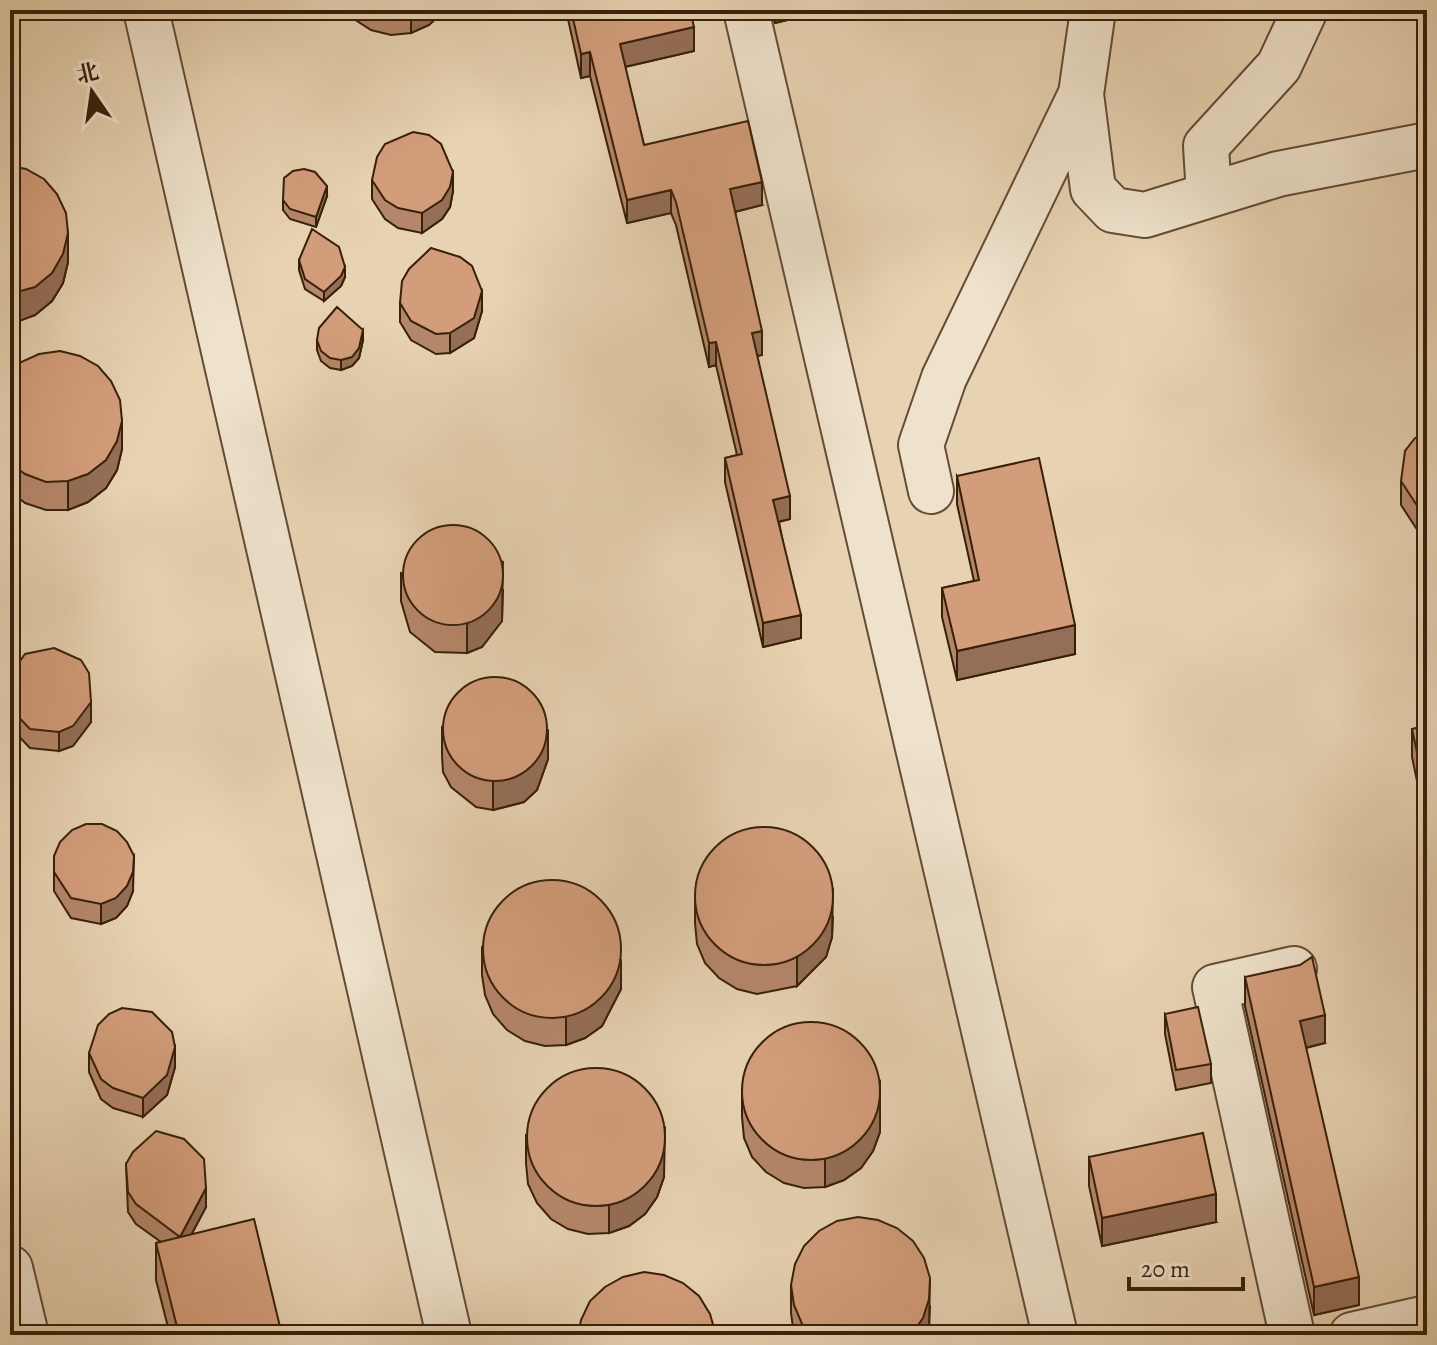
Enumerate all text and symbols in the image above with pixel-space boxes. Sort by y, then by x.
north arrow [52,52,132,132]
text: 北 [74,56,102,91]
scale bar [1129,1241,1243,1291]
text: 20 m [1141,1253,1190,1285]

